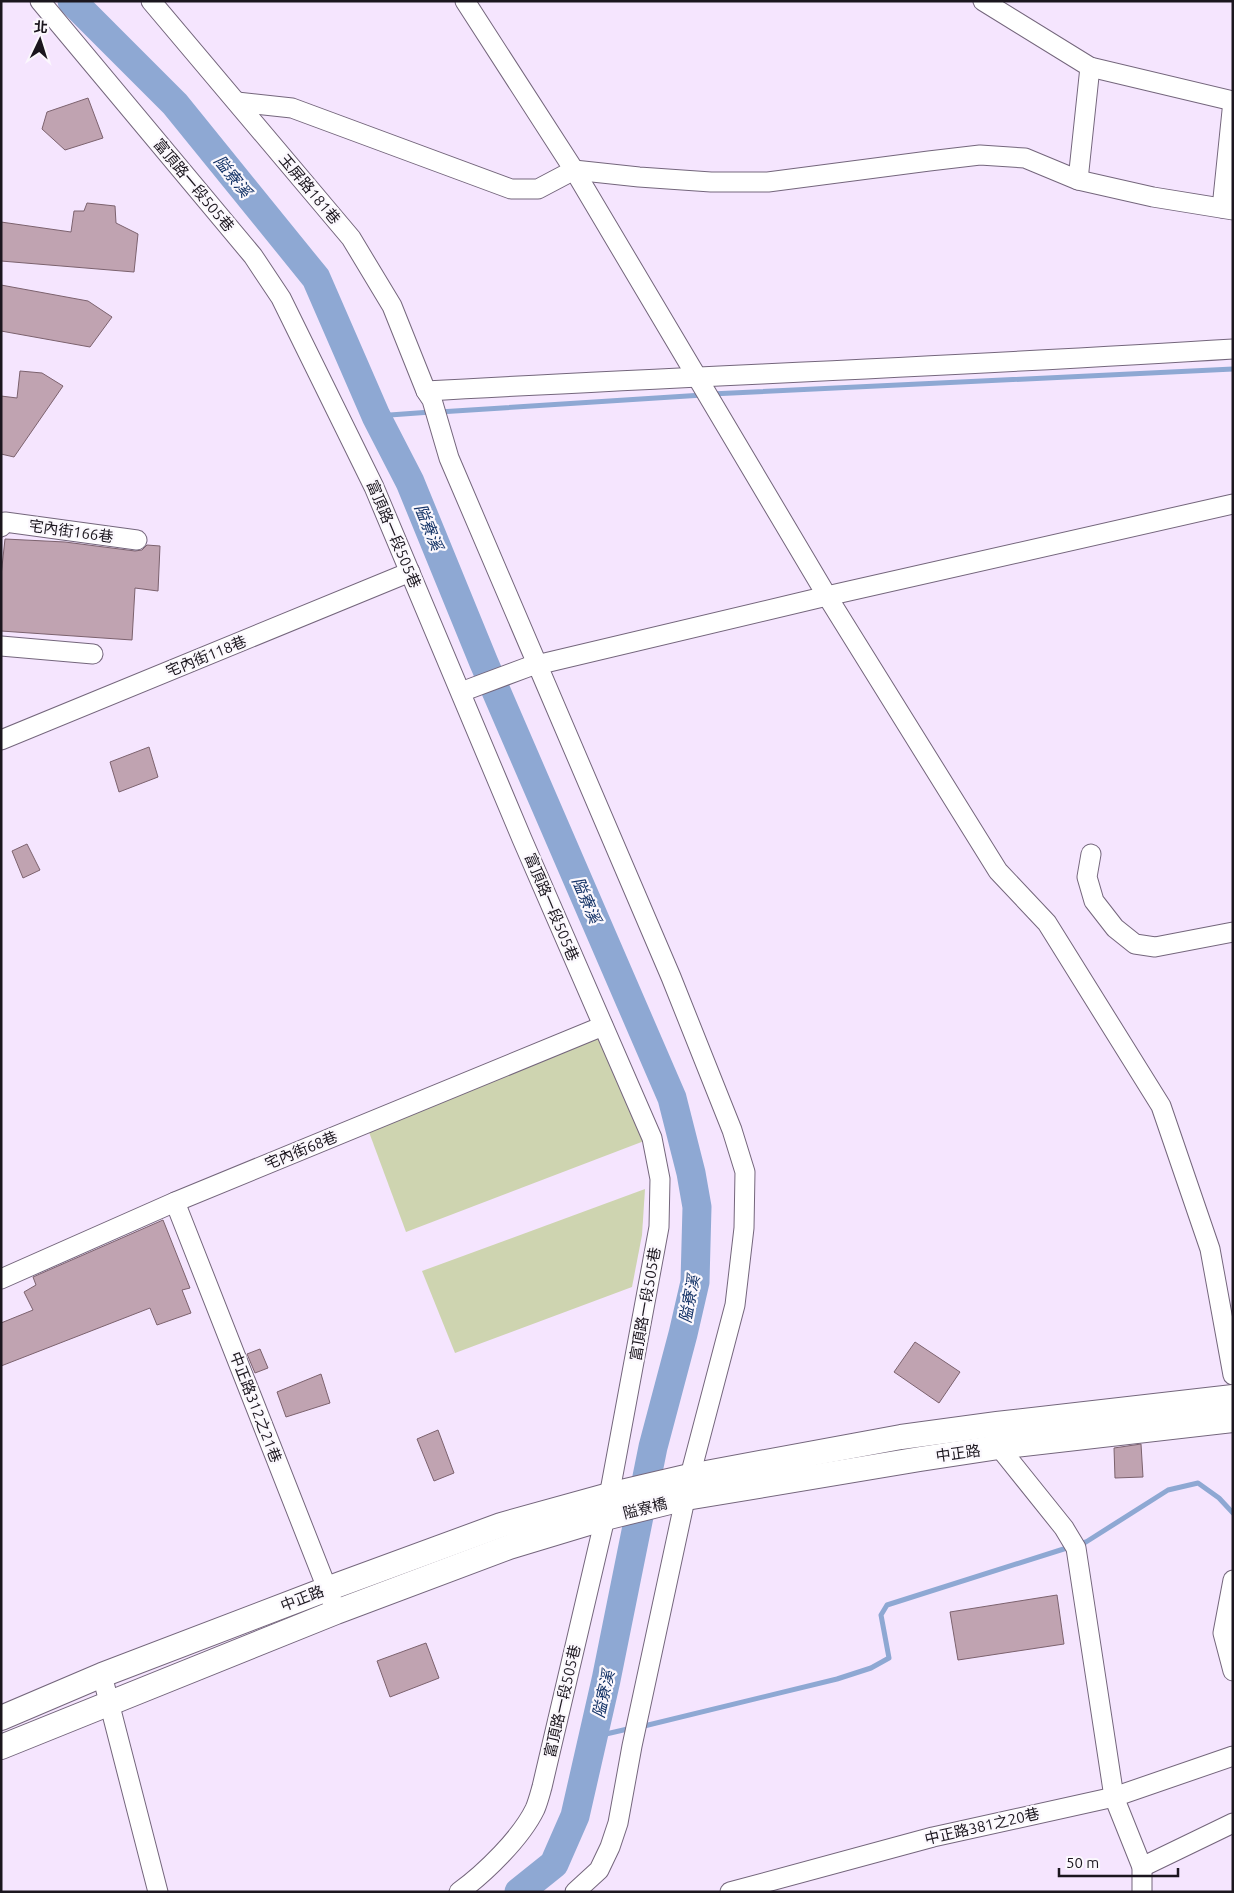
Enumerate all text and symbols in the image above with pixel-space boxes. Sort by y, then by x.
north arrow [15,15,65,65]
text: 北 [33,19,48,36]
street label: 富頂路一段505巷 [150,135,238,235]
street label: 玉屏路181巷 [276,151,344,227]
water label: 隘寮溪 [211,152,256,202]
street label: 富頂路一段505巷 [364,478,424,590]
water label: 隘寮溪 [412,501,447,554]
street label: 宅內街166巷 [28,517,114,545]
street label: 宅內街118巷 [163,632,249,680]
street label: 富頂路一段505巷 [522,851,582,963]
water label: 隘寮溪 [569,874,605,927]
street label: 宅內街68巷 [262,1128,340,1172]
street label: 富頂路一段505巷 [627,1246,663,1362]
water label: 隘寮溪 [676,1272,703,1324]
street label: 中正路312之21巷 [227,1349,285,1465]
street label: 中正路 [935,1441,981,1465]
street label: 隘寮橋 [621,1494,669,1522]
street label: 中正路 [278,1582,326,1614]
street label: 富頂路一段505巷 [541,1643,583,1759]
water label: 隘寮溪 [589,1667,618,1719]
street label: 中正路381之20巷 [923,1805,1041,1847]
scale bar [1059,1846,1178,1878]
text: 50 m [1066,1854,1099,1871]

